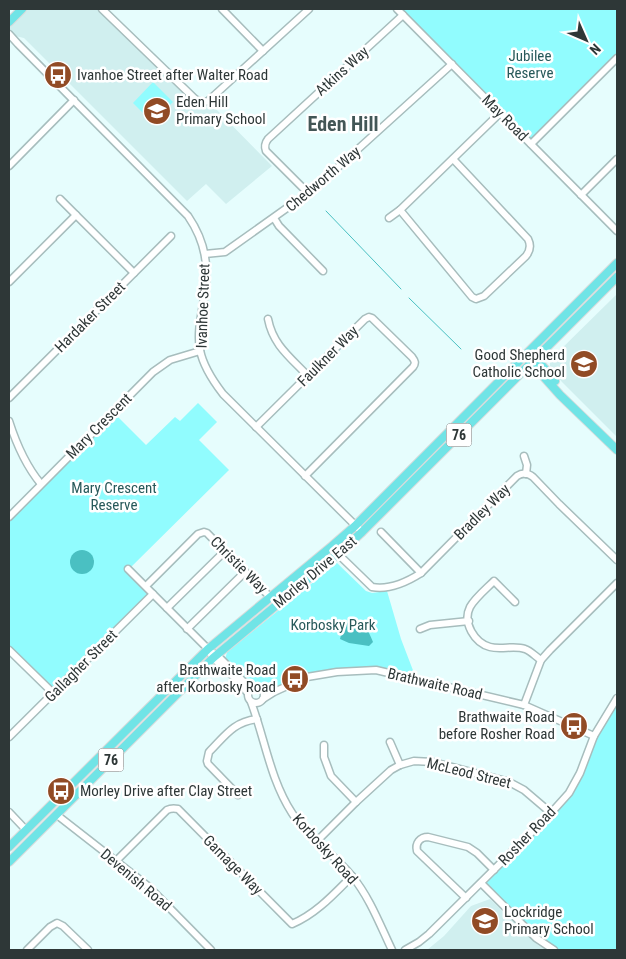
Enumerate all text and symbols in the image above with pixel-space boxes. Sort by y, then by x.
north arrow [561,15,611,65]
text: N [587,41,604,58]
street label: Atkins Way [312,42,372,100]
park label: Jubilee Reserve [507,47,553,82]
bus stop icon: Ivanhoe Street after Walter Road [43,60,73,90]
place label: Ivanhoe Street after Walter Road [77,66,268,84]
street label: May Road [478,91,532,145]
place label: Eden Hill Primary School [176,93,266,128]
school or university icon: Eden Hill Primary School [142,96,172,126]
district label: Eden Hill [308,112,378,136]
street label: Chedworth Way [282,143,364,215]
street label: Ivanhoe Street [193,263,213,349]
street label: Hardaker Street [51,278,129,356]
street label: Faulkner Way [294,322,362,390]
place label: Good Shepherd Catholic School [472,346,565,381]
school or university icon: Good Shepherd Catholic School [569,349,599,379]
street label: Mary Crescent [62,389,136,463]
road number: 76 [446,424,472,446]
park label: Mary Crescent Reserve [71,479,157,514]
street label: Bradley Way [450,480,514,544]
street label: Morley Drive East [270,532,360,612]
street label: Christie Way [207,533,271,597]
park label: Korbosky Park [290,616,376,634]
street label: Gallagher Street [41,626,121,706]
place label: Brathwaite Road after Korbosky Road [156,661,276,696]
bus stop icon: Brathwaite Road after Korbosky Road [280,664,310,694]
street label: Brathwaite Road [386,664,484,704]
place label: Brathwaite Road before Rosher Road [439,708,555,743]
bus stop icon: Brathwaite Road before Rosher Road [559,711,589,741]
road number: 76 [98,748,124,772]
street label: McLeod Street [425,754,513,792]
bus stop icon: Morley Drive after Clay Street [46,776,76,806]
place label: Morley Drive after Clay Street [80,782,252,800]
street label: Rosher Road [495,803,559,869]
street label: Korbosky Road [289,810,361,888]
street label: Gamage Way [199,831,267,899]
street label: Devenish Road [97,845,175,915]
place label: Lockridge Primary School [504,903,594,938]
school or university icon: Lockridge Primary School [470,906,500,936]

